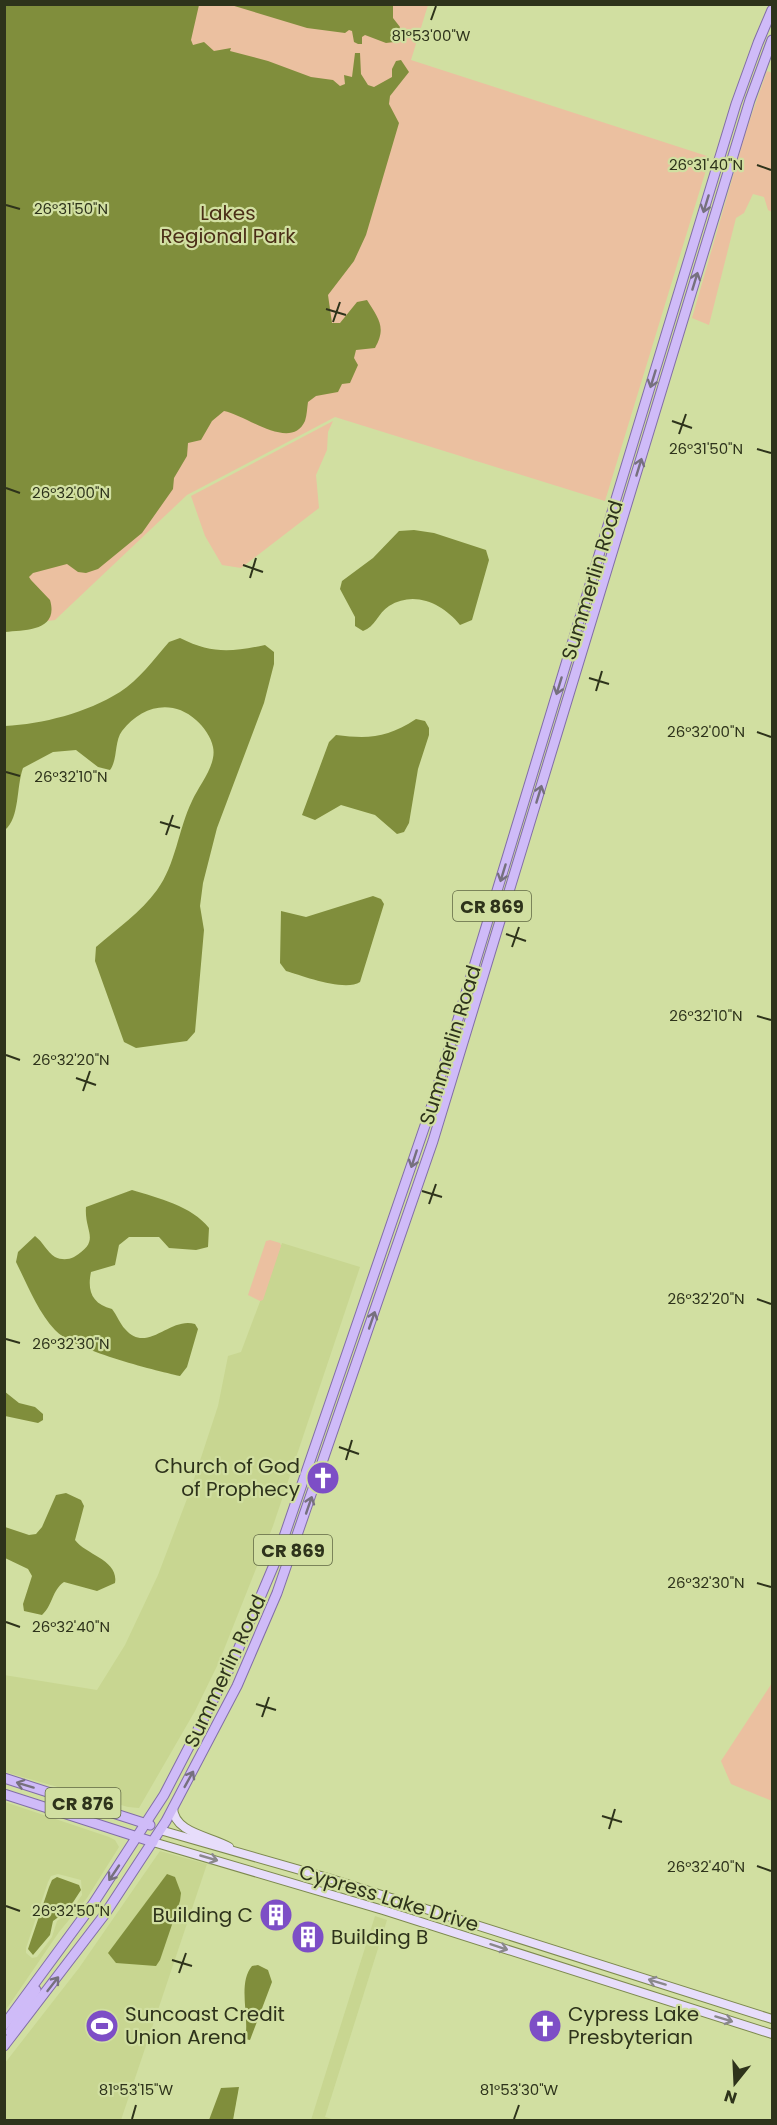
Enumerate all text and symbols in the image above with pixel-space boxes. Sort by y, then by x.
text: 81°53'00"W [392,25,471,46]
text: 26°31'40"N [669,154,743,175]
one-way arrow [700,194,711,213]
text: 26°31'50"N [34,198,108,219]
park label: Lakes Regional Park [160,199,296,250]
one-way arrow [690,272,701,291]
one-way arrow [647,369,658,388]
text: 26°31'50"N [669,438,743,459]
one-way arrow [634,458,645,477]
text: 26°32'00"N [32,482,110,503]
street label: Summerlin Road [554,497,630,663]
one-way arrow [553,676,564,695]
text: 26°32'00"N [667,721,745,742]
text: 26°32'10"N [34,766,108,787]
one-way arrow [534,785,545,804]
one-way arrow [497,863,508,882]
road number: CR 869 [453,891,531,921]
street label: Summerlin Road [412,962,488,1128]
text: 26°32'10"N [669,1005,743,1026]
text: 26°32'20"N [32,1049,110,1070]
one-way arrow [408,1149,419,1168]
text: 26°32'20"N [667,1288,745,1309]
one-way arrow [368,1311,379,1330]
text: 26°32'30"N [32,1333,110,1354]
place label: Church of God of Prophecy [155,1452,300,1503]
church icon: Church of God of Prophecy [305,1460,341,1496]
one-way arrow [304,1496,315,1515]
road number: CR 869 [254,1535,332,1565]
text: 26°32'30"N [667,1572,745,1593]
street label: Summerlin Road [177,1590,273,1752]
text: 26°32'40"N [32,1616,110,1637]
one-way arrow [184,1771,196,1788]
one-way arrow [16,1779,35,1790]
road number: CR 876 [46,1788,121,1818]
one-way arrow [199,1853,218,1864]
text: 26°32'40"N [667,1856,745,1877]
street label: Cypress Lake Drive [296,1857,482,1939]
one-way arrow [108,1864,120,1881]
building icon: Building C [258,1897,294,1933]
text: 26°32'50"N [32,1900,110,1921]
place label: Building C [153,1901,253,1929]
building icon: Building B [290,1919,326,1955]
place label: Building B [331,1923,428,1951]
one-way arrow [489,1942,508,1953]
one-way arrow [47,1976,60,1992]
one-way arrow [648,1976,667,1987]
place label: Suncoast Credit Union Arena [125,2000,285,2051]
place label: Cypress Lake Presbyterian [568,2000,699,2051]
sports icon: Suncoast Credit Union Arena [84,2008,120,2044]
church icon: Cypress Lake Presbyterian [527,2008,563,2044]
one-way arrow [714,2014,733,2025]
north arrow [705,2053,765,2113]
text: 81°53'15"W [99,2079,174,2100]
text: 81°53'30"W [480,2079,559,2100]
text: N [721,2084,740,2110]

